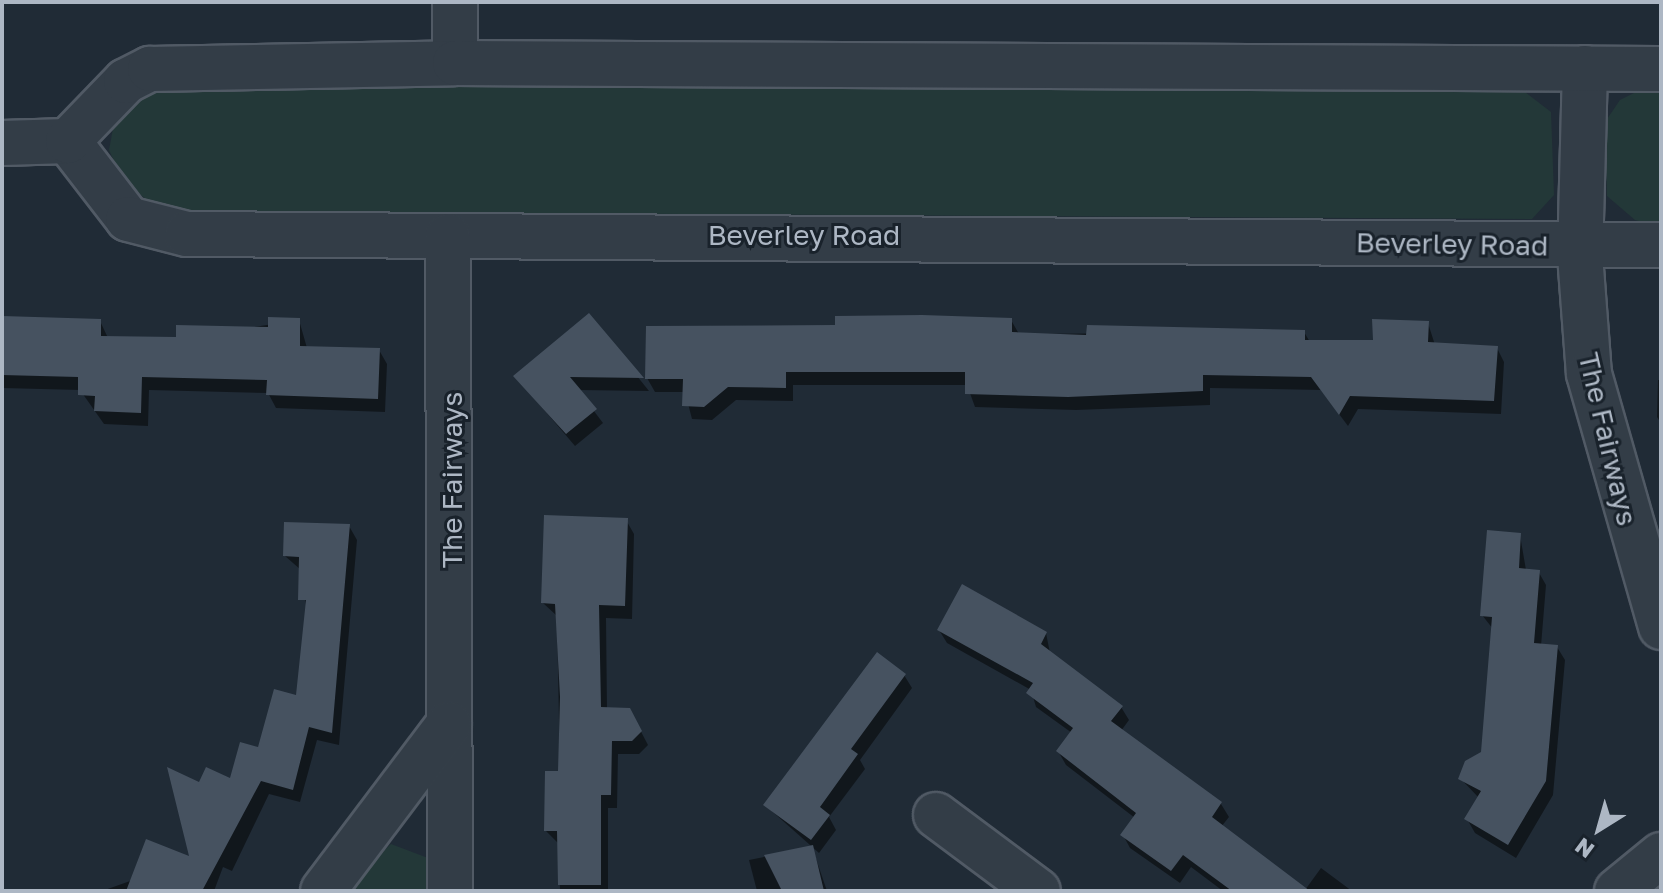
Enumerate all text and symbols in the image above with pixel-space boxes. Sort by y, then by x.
street label: Beverley Road [708,218,900,252]
street label: Beverley Road [1356,226,1548,262]
street label: The Fairways [1572,349,1644,529]
street label: The Fairways [435,392,469,568]
north arrow [1559,789,1639,869]
text: N [1569,833,1599,864]

